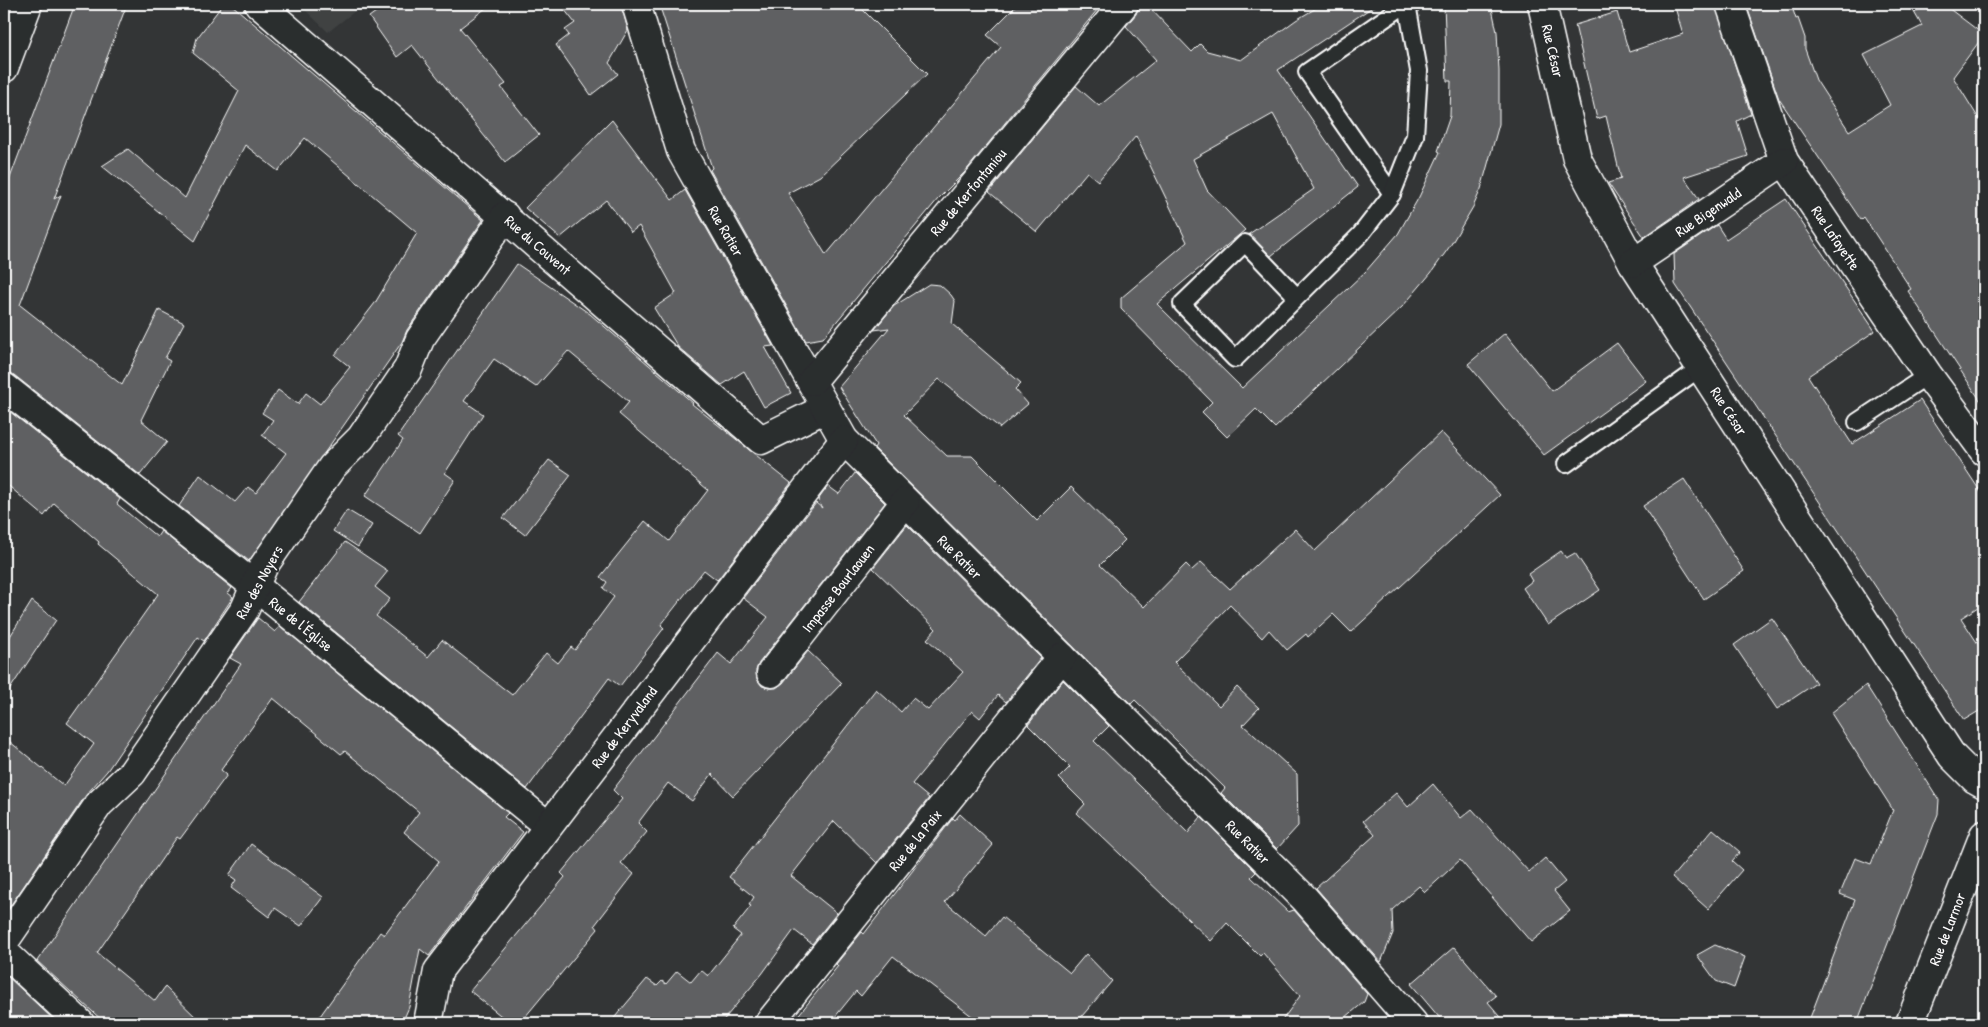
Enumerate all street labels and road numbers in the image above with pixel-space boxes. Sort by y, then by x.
street label: Rue César [1537,22,1569,80]
street label: Rue de Kerfontaniou [925,144,1011,240]
street label: Rue Bigenwald [1671,182,1745,242]
street label: Rue Ratier [703,202,749,260]
street label: Rue Lafayette [1807,202,1865,274]
street label: Rue du Couvent [500,210,576,280]
street label: Rue César [1706,383,1753,439]
street label: Rue Ratier [933,530,987,584]
street label: Impasse Bourlaouen [797,539,879,637]
street label: Rue des Noyers [230,541,288,623]
street label: Rue de l'Église [265,592,337,656]
street label: Rue de Keryvaland [586,682,662,772]
street label: Rue de la Paix [884,804,947,875]
street label: Rue Ratier [1221,815,1275,869]
street label: Rue de Larmor [1923,889,1971,969]

